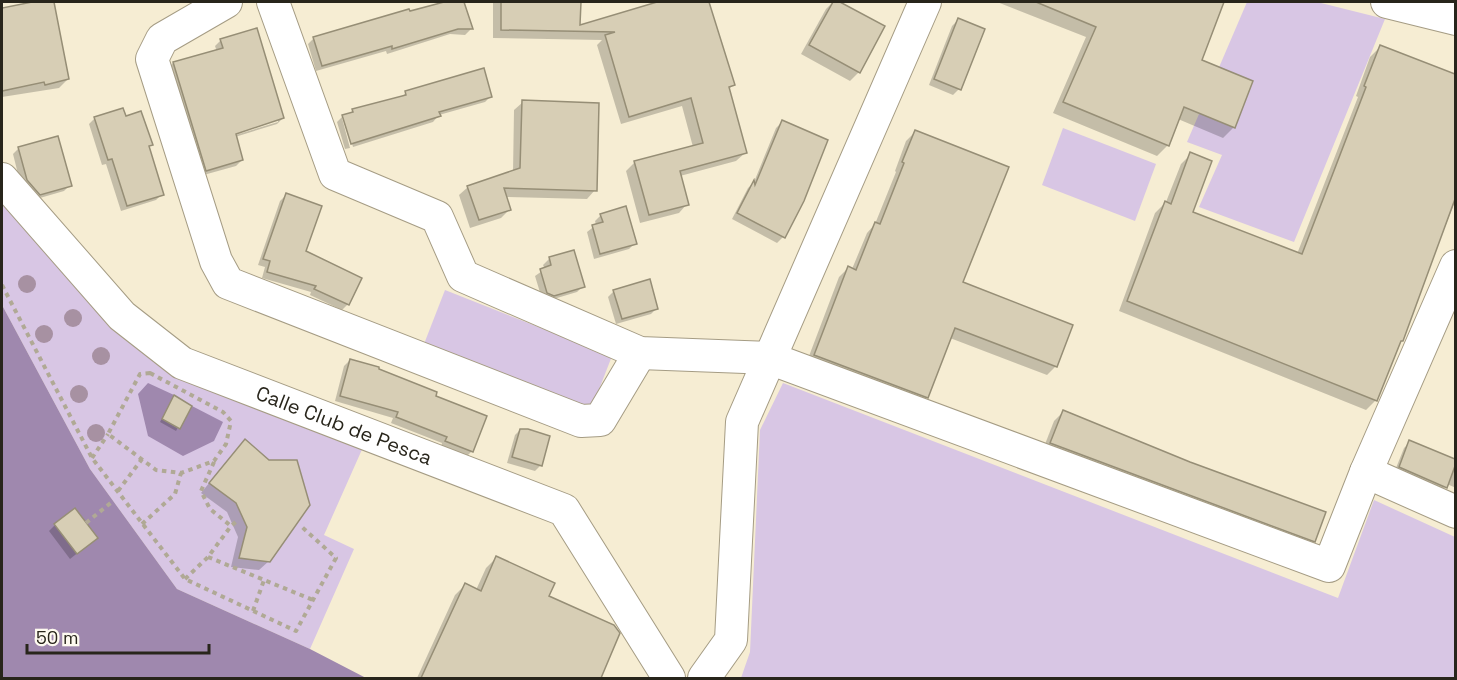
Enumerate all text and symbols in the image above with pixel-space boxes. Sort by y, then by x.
street label: Calle Club de Pesca [252,380,436,471]
scale bar [27,617,208,655]
text: 50 m [36,626,78,649]

